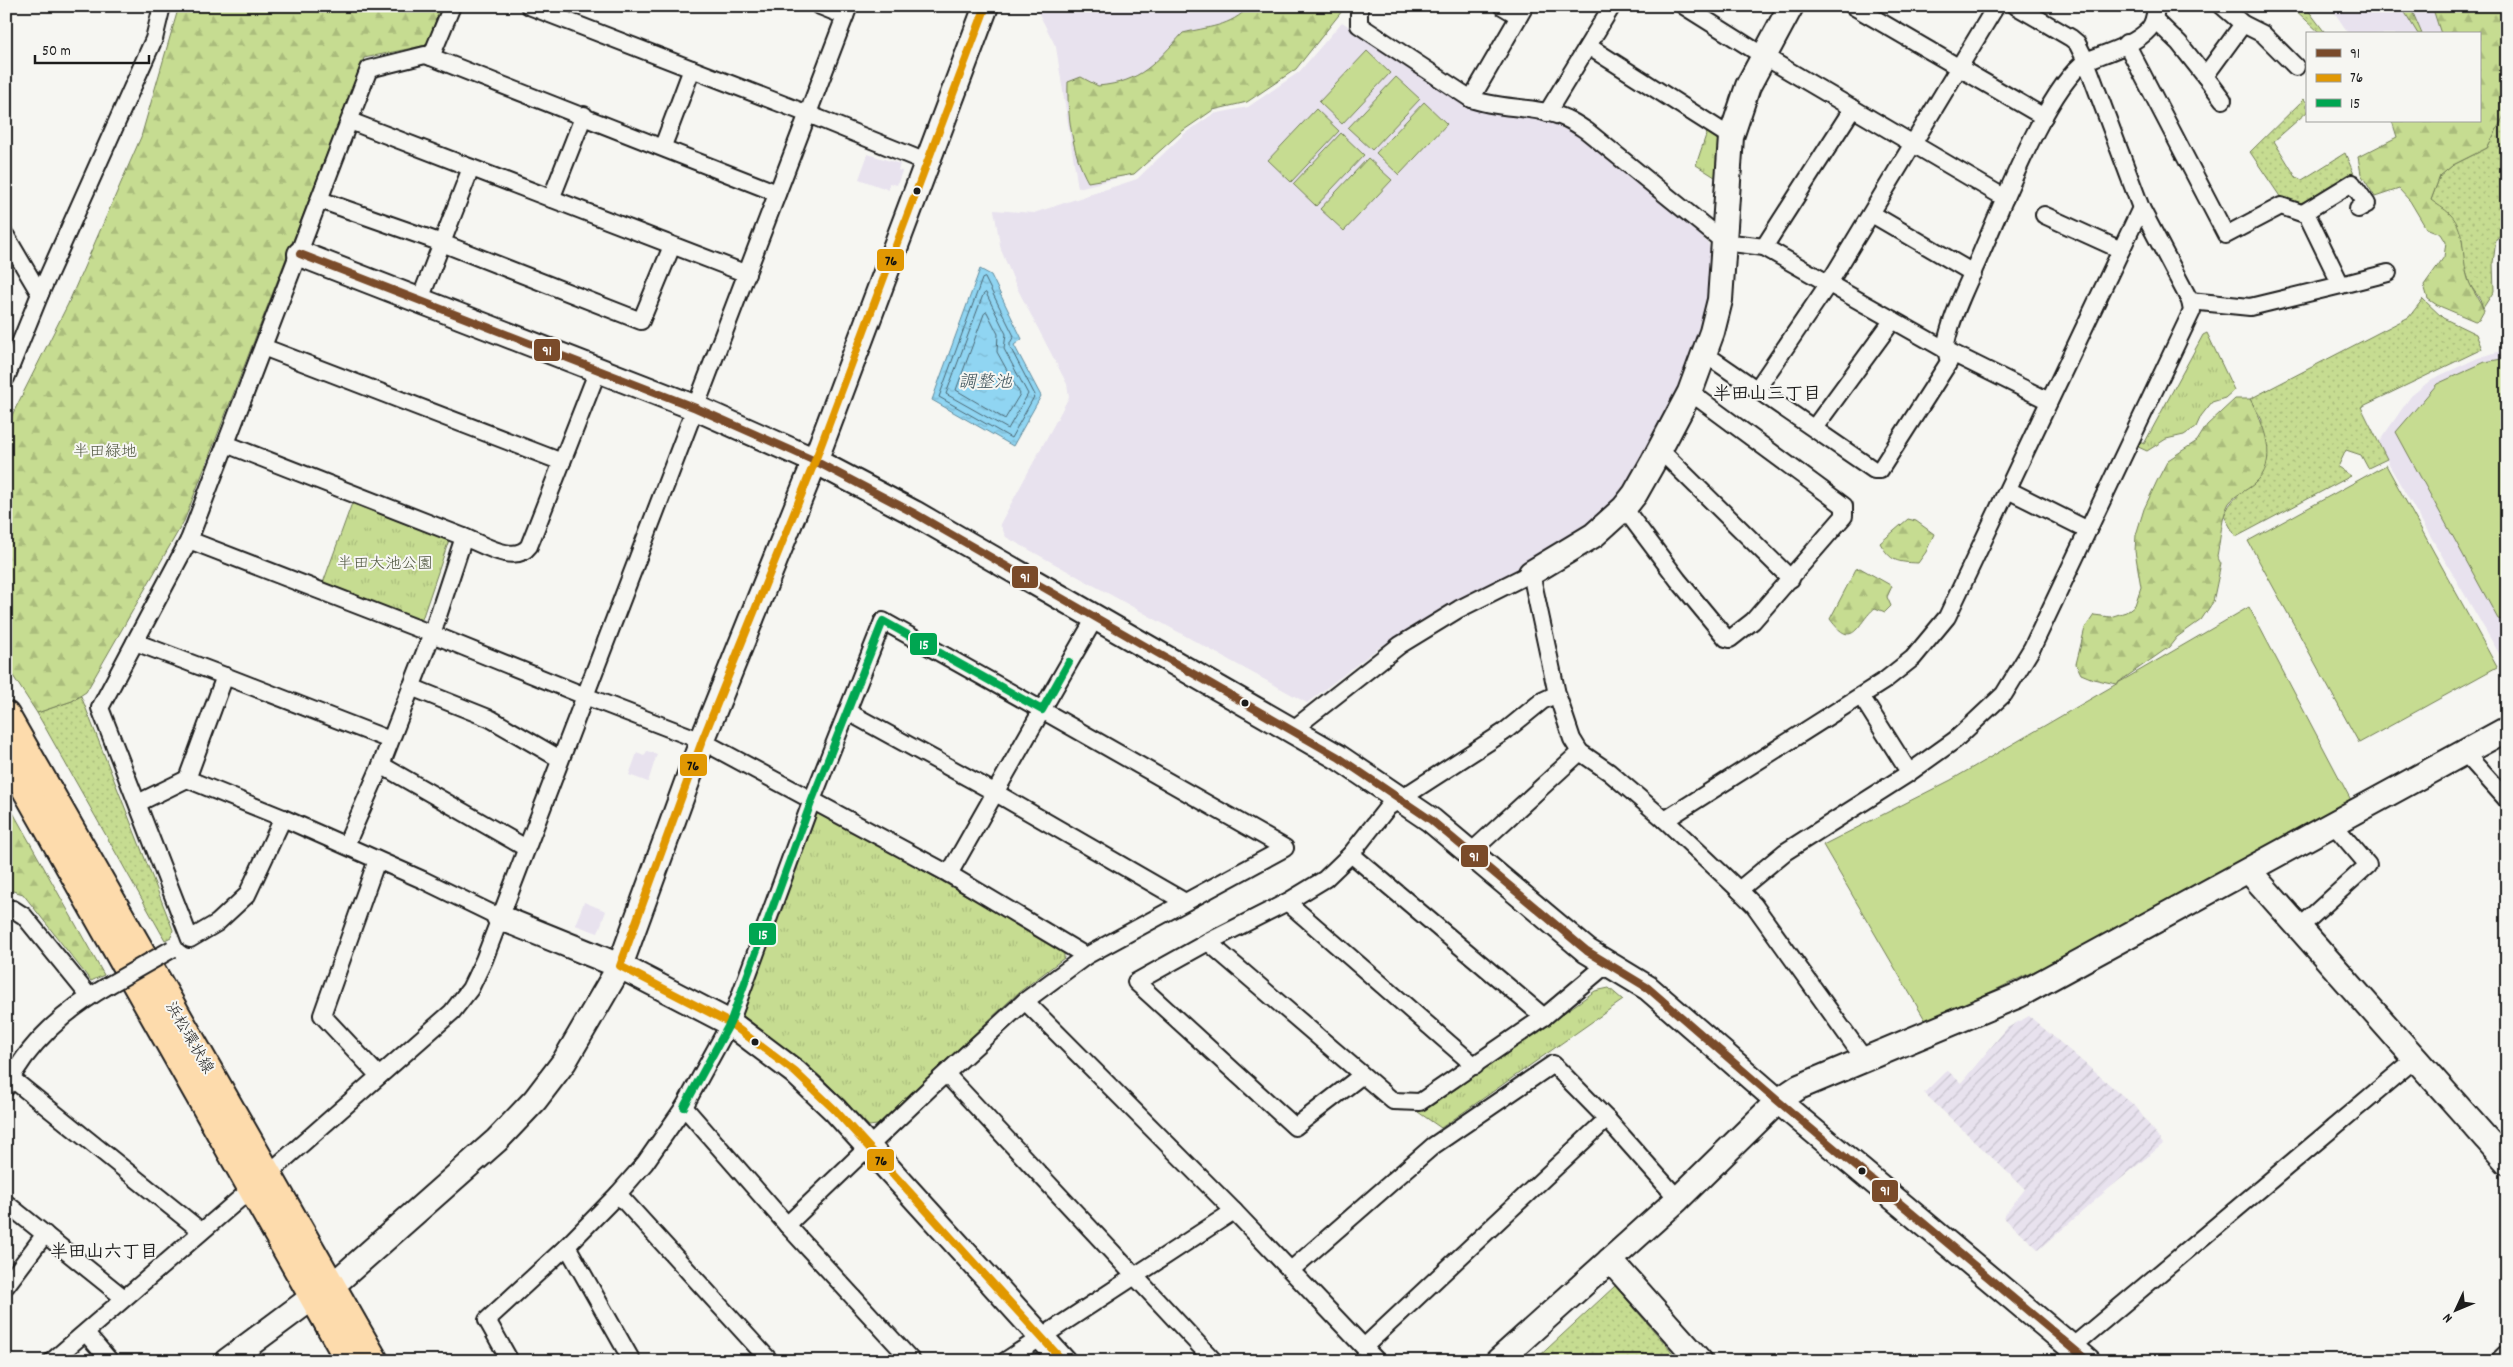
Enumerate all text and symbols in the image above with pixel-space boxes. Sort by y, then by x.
scale bar [35,32,149,64]
legend [2306,32,2480,122]
text: 50 m [42,41,71,63]
text: 91 [2350,44,2360,66]
text: 76 [2350,68,2363,90]
text: 15 [2350,94,2360,116]
unlabelled marker [912,186,922,196]
line badge: 76 [876,248,905,272]
text: 76 [885,252,897,272]
line badge: 91 [533,338,561,362]
text: 91 [542,342,552,362]
water label: 調整池 [958,371,1013,396]
district label: 半田山三丁目 [1713,383,1821,408]
park label: 半田緑地 [73,441,137,464]
park label: 半田大池公園 [337,553,433,576]
line badge: 91 [1011,565,1039,589]
text: 91 [1020,569,1030,589]
line badge: 15 [909,632,938,656]
text: 15 [919,636,929,656]
unlabelled marker [1240,698,1250,708]
line badge: 76 [679,753,708,777]
text: 76 [687,757,699,777]
line badge: 91 [1460,844,1489,868]
text: 91 [1469,848,1479,868]
line badge: 15 [748,922,777,946]
text: 15 [758,926,768,946]
street label: 浜松環状線 [159,998,219,1079]
unlabelled marker [750,1037,760,1047]
line badge: 76 [866,1148,895,1172]
text: 76 [875,1152,887,1172]
unlabelled marker [1857,1166,1867,1176]
line badge: 91 [1871,1179,1899,1203]
text: 91 [1880,1182,1890,1202]
district label: 半田山六丁目 [50,1241,158,1266]
north arrow [2430,1284,2480,1334]
text: N [2438,1308,2458,1327]

